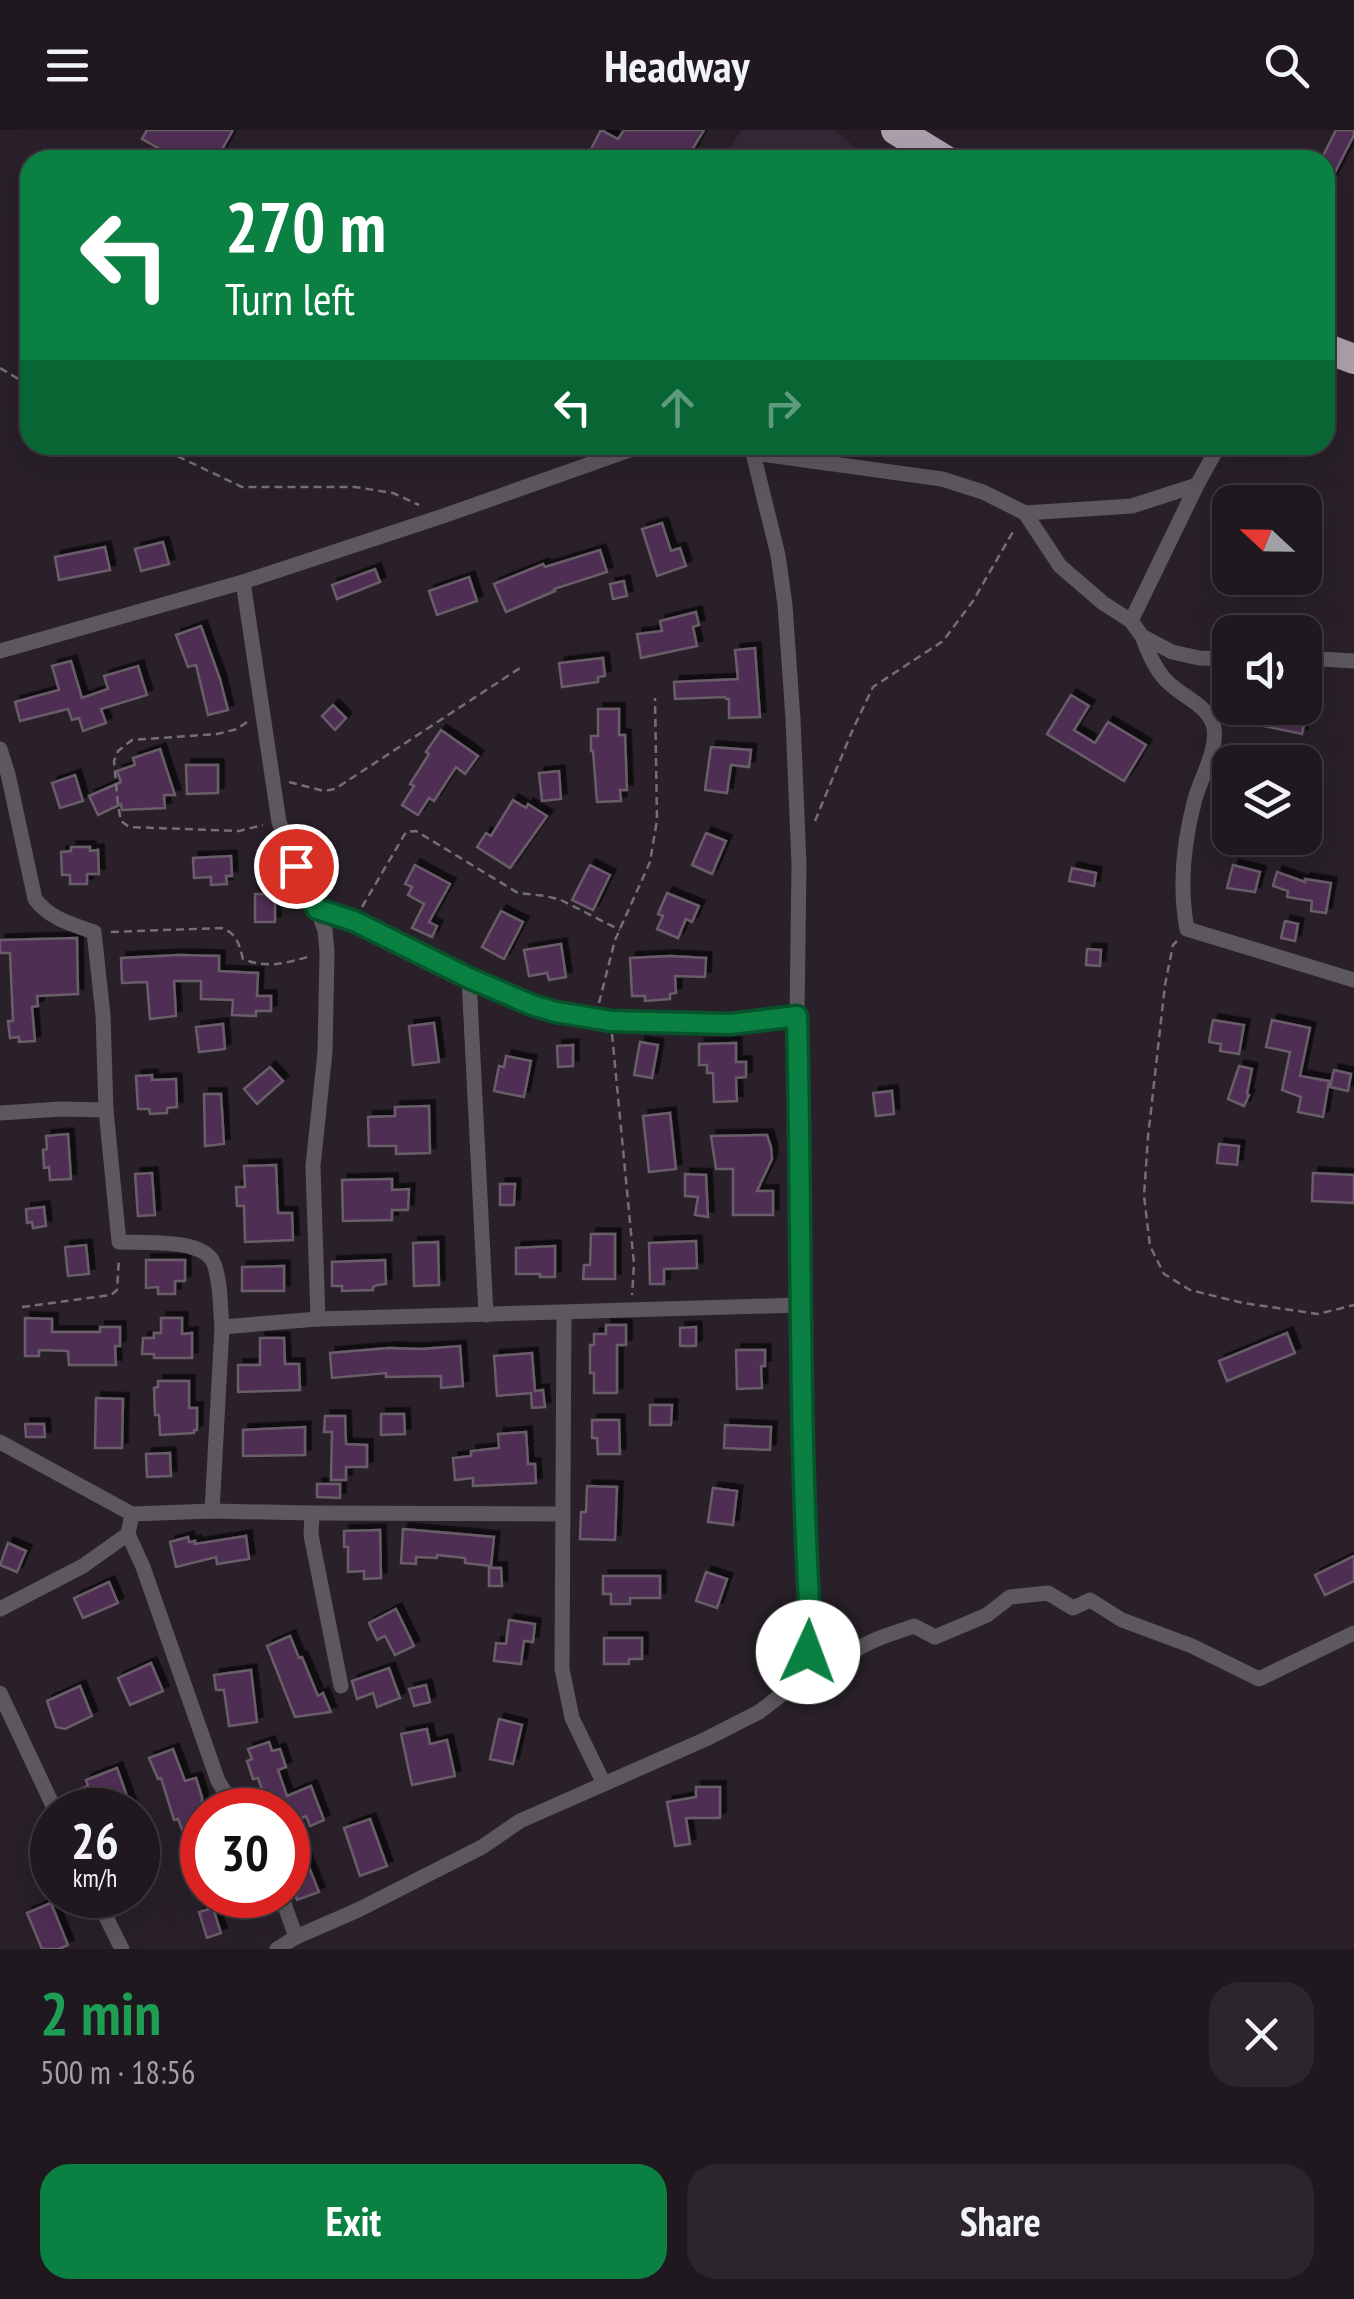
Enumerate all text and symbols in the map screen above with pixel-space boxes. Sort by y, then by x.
text: Headway [604,36,750,94]
icon: menu [40,38,95,93]
icon: search [1259,38,1314,93]
text: 270 m [225,181,386,271]
icon: left [60,190,190,320]
text: Turn left [225,269,355,327]
icon: left [545,380,600,435]
icon: ahead [650,380,705,435]
icon: right [755,380,810,435]
north arrow [1212,485,1322,595]
map controls [1212,485,1322,855]
button: sound [1212,615,1322,725]
button: layers [1212,745,1322,855]
pin [254,824,339,909]
icon: arrive [269,839,324,894]
position arrow [756,1600,860,1704]
speed limit sign: 30 [180,1788,310,1918]
text: 26 [71,1808,119,1873]
text: km/h [73,1862,117,1894]
text: 2 min [40,1974,161,2052]
button: close [1209,1982,1314,2087]
text: 500 m · 18:56 [40,2051,195,2093]
button: Exit [40,2164,667,2279]
button: Share [687,2164,1314,2279]

